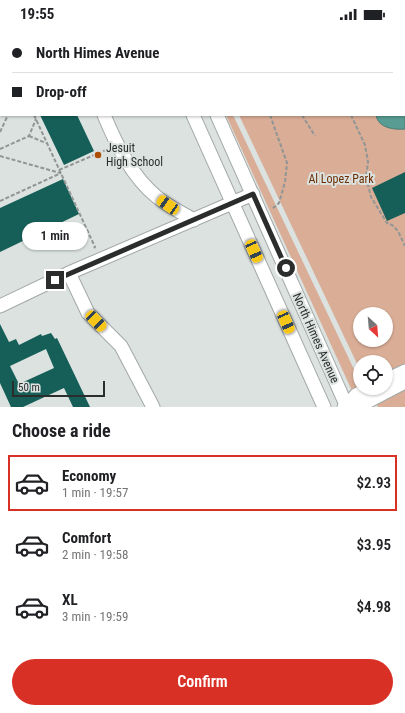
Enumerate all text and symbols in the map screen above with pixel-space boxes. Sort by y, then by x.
text: 19:55 [20,5,54,23]
text: North Himes Avenue [36,44,159,62]
text: Drop-off [36,83,87,101]
place label: Jesuit High School [106,141,163,169]
marker: Jesuit High School [93,150,103,160]
park label: Al Lopez Park [308,172,374,186]
car [155,193,181,217]
callout: 1 min [22,222,88,250]
text: 1 min [41,228,69,243]
car [244,238,264,264]
route start [277,259,295,277]
route end [46,271,64,289]
street label: North Himes Avenue [290,291,342,386]
north arrow [353,307,393,347]
map controls [353,307,393,395]
car [83,308,109,334]
car [276,309,296,335]
button: locate [353,355,393,395]
scale bar [12,379,105,398]
text: 50 m [18,381,40,394]
text: Choose a ride [12,420,111,441]
icon: car [14,465,50,501]
text: Economy [62,467,116,485]
text: $2.93 [357,474,391,492]
text: 1 min · 19:57 [62,485,128,500]
icon: car [14,527,50,563]
text: Comfort [62,529,111,547]
text: $3.95 [357,536,391,554]
text: 2 min · 19:58 [62,547,128,562]
icon: car [14,589,50,625]
text: XL [62,591,78,609]
text: $4.98 [357,598,391,616]
text: 3 min · 19:59 [62,609,128,624]
button: Confirm [12,659,393,705]

